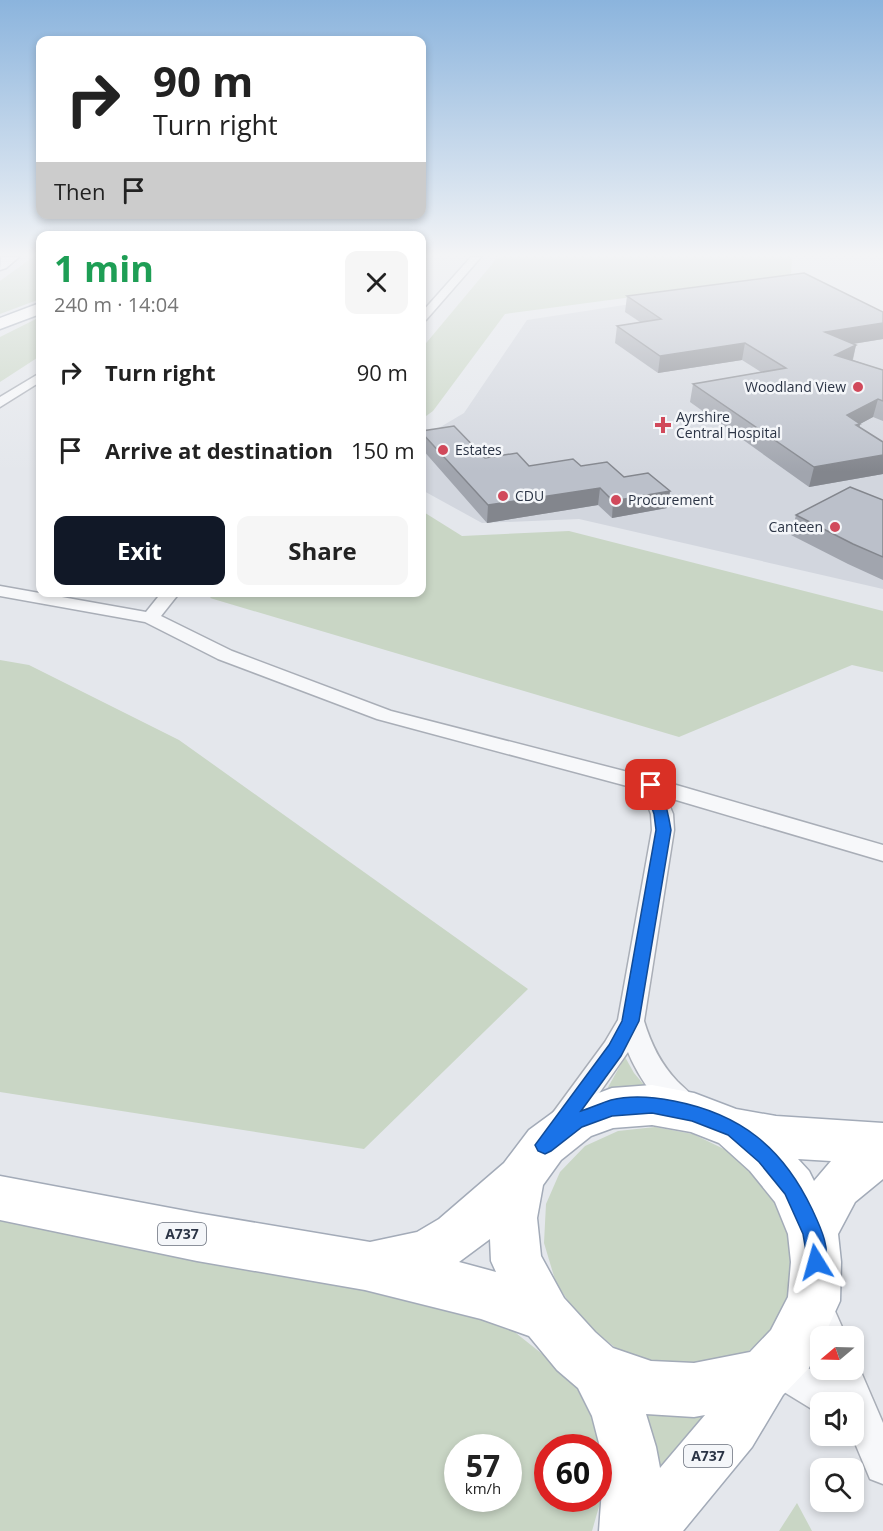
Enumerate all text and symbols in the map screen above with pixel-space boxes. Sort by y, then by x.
text: 90 m [153,52,253,109]
icon: right [54,60,132,138]
text: Turn right [153,106,278,143]
icon: arrive [117,174,150,207]
text: Then [54,176,105,206]
text: 1 min [54,244,154,293]
button: close [345,251,408,314]
text: 240 m · 14:04 [54,291,179,318]
icon: right [54,356,87,389]
text: Turn right [105,357,216,387]
text: 90 m [357,357,408,387]
place label: Woodland View [745,377,846,396]
marker: Woodland View [851,380,865,394]
place label: Ayrshire Central Hospital [676,407,781,442]
marker: Ayrshire Central Hospital [654,416,672,434]
icon: arrive [54,434,87,467]
text: Arrive at destination [105,435,333,465]
text: 150 m [351,435,415,465]
place label: Estates [455,440,502,459]
marker: Estates [436,443,450,457]
place label: CDU [515,486,544,505]
marker: CDU [496,489,510,503]
place label: Procurement [628,490,714,509]
marker: Procurement [609,493,623,507]
button: Exit [54,516,225,585]
button: Share [237,516,408,585]
place label: Canteen [769,517,823,536]
marker: Canteen [828,520,842,534]
pin [625,759,676,810]
icon: arrive [634,768,667,801]
road number: A737 [158,1223,206,1245]
position arrow [784,1230,848,1294]
north arrow [810,1326,864,1380]
map controls [810,1326,864,1512]
button: sound [810,1392,864,1446]
speed limit sign: 60 [534,1434,612,1512]
text: 57 [466,1445,500,1486]
road number: A737 [684,1445,732,1467]
button: search [810,1458,864,1512]
text: km/h [465,1478,501,1498]

